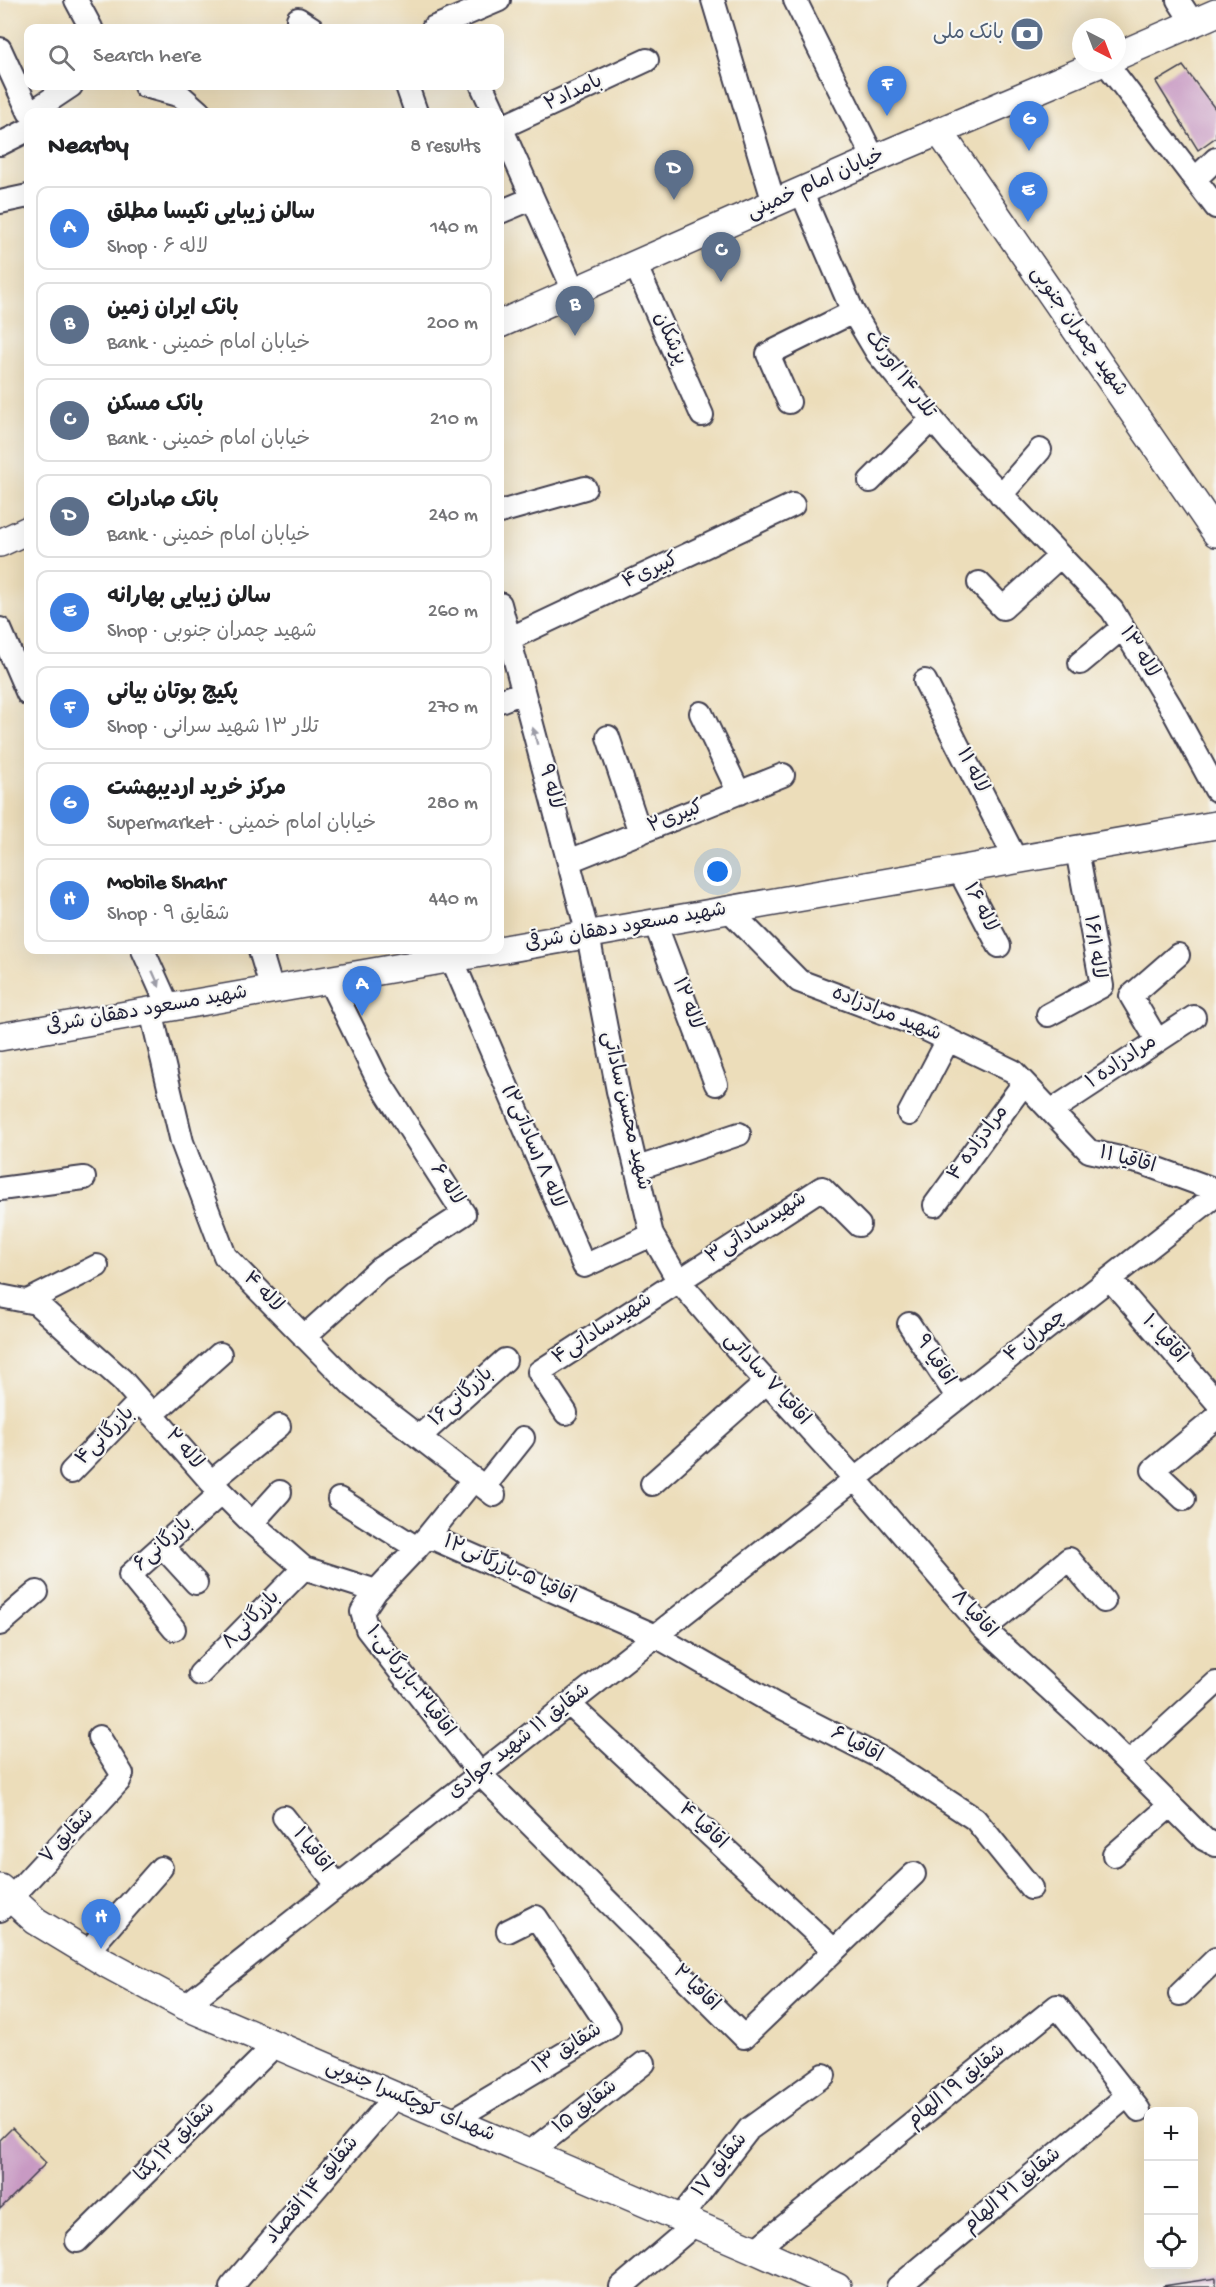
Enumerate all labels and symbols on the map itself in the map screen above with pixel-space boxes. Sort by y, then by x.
bank icon: بانک ملی [1009,16,1045,52]
north arrow [1072,18,1126,72]
place label: بانک ملی [933,22,1004,46]
pin: F [868,66,906,116]
street label: بامداد۲ [541,70,607,117]
pin: G [1010,102,1048,151]
street label: خیابان امام خمینی [743,144,888,226]
pin: D [654,150,694,200]
pin: E [1008,172,1048,222]
pin: C [702,232,740,282]
street label: شهید چمران جنوبی [1025,262,1132,402]
pin: B [556,286,594,336]
street label: پزشکان [647,309,692,369]
street label: تلار ۱۴ اورنگ [859,325,942,424]
street label: کبیری۴ [619,548,683,595]
street label: لاله ۱۳ [1113,622,1164,683]
one-way arrow [530,727,539,745]
street label: لاله ۱۱ [950,744,993,797]
street label: لاله ۹ [532,762,567,812]
street label: کبیری۲ [645,796,707,839]
your location [703,857,732,886]
street label: لاله ۱۶ [957,879,1002,936]
street label: شهید مسعود دهقان شرقی [523,894,728,957]
street label: لاله ۱۶/۱ [1077,913,1110,980]
pin: A [342,966,382,1016]
one-way arrow [151,970,160,987]
street label: لاله ۱۲ [666,974,707,1033]
street label: شهید مسعود دهقان شرقی [44,977,249,1040]
street label: شهید مرادزاده [828,982,944,1047]
street label: شهید محسن ساداتی [596,1029,655,1193]
street label: مرادزاده ۱ [1082,1030,1162,1095]
street label: لاله ۸ (ساداتی۲) [496,1081,569,1212]
street label: مرادزاده ۴ [943,1101,1014,1186]
street label: اقاقیا ۱۱ [1096,1141,1158,1180]
street label: لاله ۶ [424,1159,469,1210]
street label: شهیدساداتی۳ [702,1187,812,1270]
street label: لاله ۴ [237,1267,288,1318]
street label: شهیدساداتی۴ [548,1288,657,1371]
street label: چمران ۴ [1000,1305,1071,1368]
street label: اقاقیا ۱۰ [1136,1310,1191,1369]
street label: اقاقیا ۷ ساداتی [718,1328,815,1431]
street label: اقاقیا ۹ [909,1331,960,1391]
street label: بازرگانی۱۶ [423,1361,499,1433]
street label: بازرگانی۴ [70,1401,140,1471]
street label: لاله ۲ [159,1424,208,1475]
street label: بازرگانی۶ [128,1511,198,1577]
street label: اقاقیا ۵-بازرگانی۱۲ [439,1529,580,1611]
street label: بازرگانی۸ [216,1585,286,1655]
street label: اقاقیا ۸ [945,1585,1001,1644]
street label: اقاقیا۳-بازرگانی۱۰ [360,1620,461,1742]
street label: شقایق ۱۱ شهید جوادی [444,1679,596,1805]
street label: اقاقیا ۶ [826,1722,886,1769]
street label: اقاقیا ۴ [673,1798,732,1855]
street label: شقایق ۷ [36,1804,100,1870]
street label: اقاقیا ۱ [286,1823,336,1878]
pin: H [82,1900,120,1949]
street label: اقاقیا ۲ [667,1960,724,2017]
street label: شقایق ۱۳ [529,2018,607,2081]
street label: شقایق ۱۹ الهام [903,2040,1011,2134]
street label: شهدای کوچکسرا جنوبی [322,2055,498,2148]
street label: شقایق ۱۵ [549,2075,623,2140]
street label: شقایق ۱۲ یکتا [130,2097,221,2188]
street label: شقایق ۱۷ [688,2129,753,2203]
street label: شقایق ۱۴ اقتصاد [261,2132,365,2249]
street label: شقایق ۲۱ الهام [959,2143,1067,2239]

